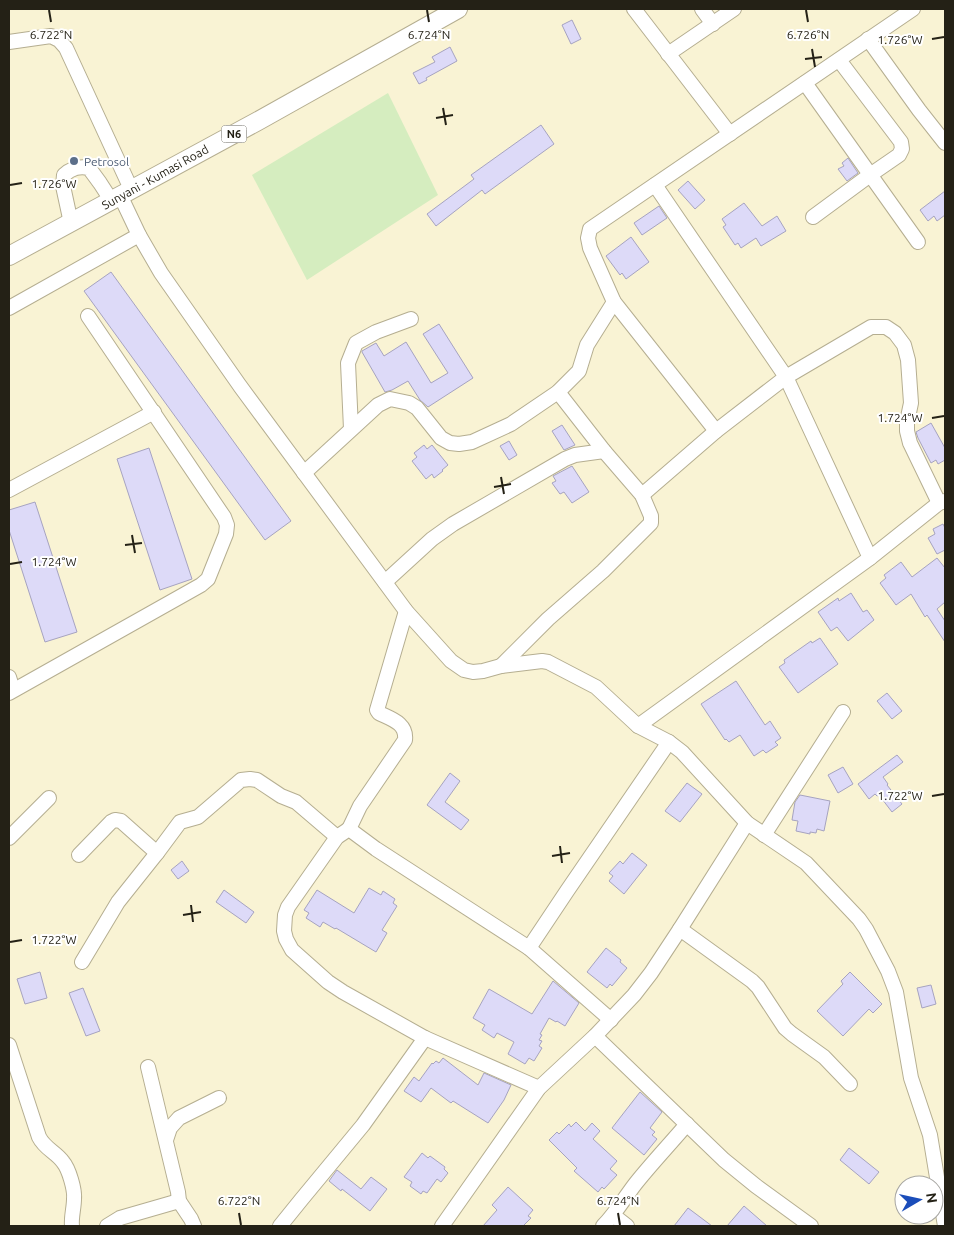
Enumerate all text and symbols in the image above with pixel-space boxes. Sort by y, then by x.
text: 6.722°N [30,28,72,41]
text: 6.724°N [408,28,450,41]
text: 6.726°N [787,28,829,41]
text: 1.726°W [878,33,923,46]
road number: N6 [222,126,246,142]
street label: Sunyani - Kumasi Road [99,142,211,212]
marker: Petrosol [68,155,80,167]
place label: Petrosol [84,155,129,168]
text: 1.726°W [32,177,77,190]
text: 1.724°W [878,411,923,424]
text: 1.724°W [32,555,77,568]
text: 1.722°W [878,789,923,802]
text: 1.722°W [32,933,77,946]
north arrow [894,1175,944,1225]
text: N [923,1192,941,1204]
text: 6.722°N [218,1194,260,1207]
text: 6.724°N [597,1194,639,1207]

